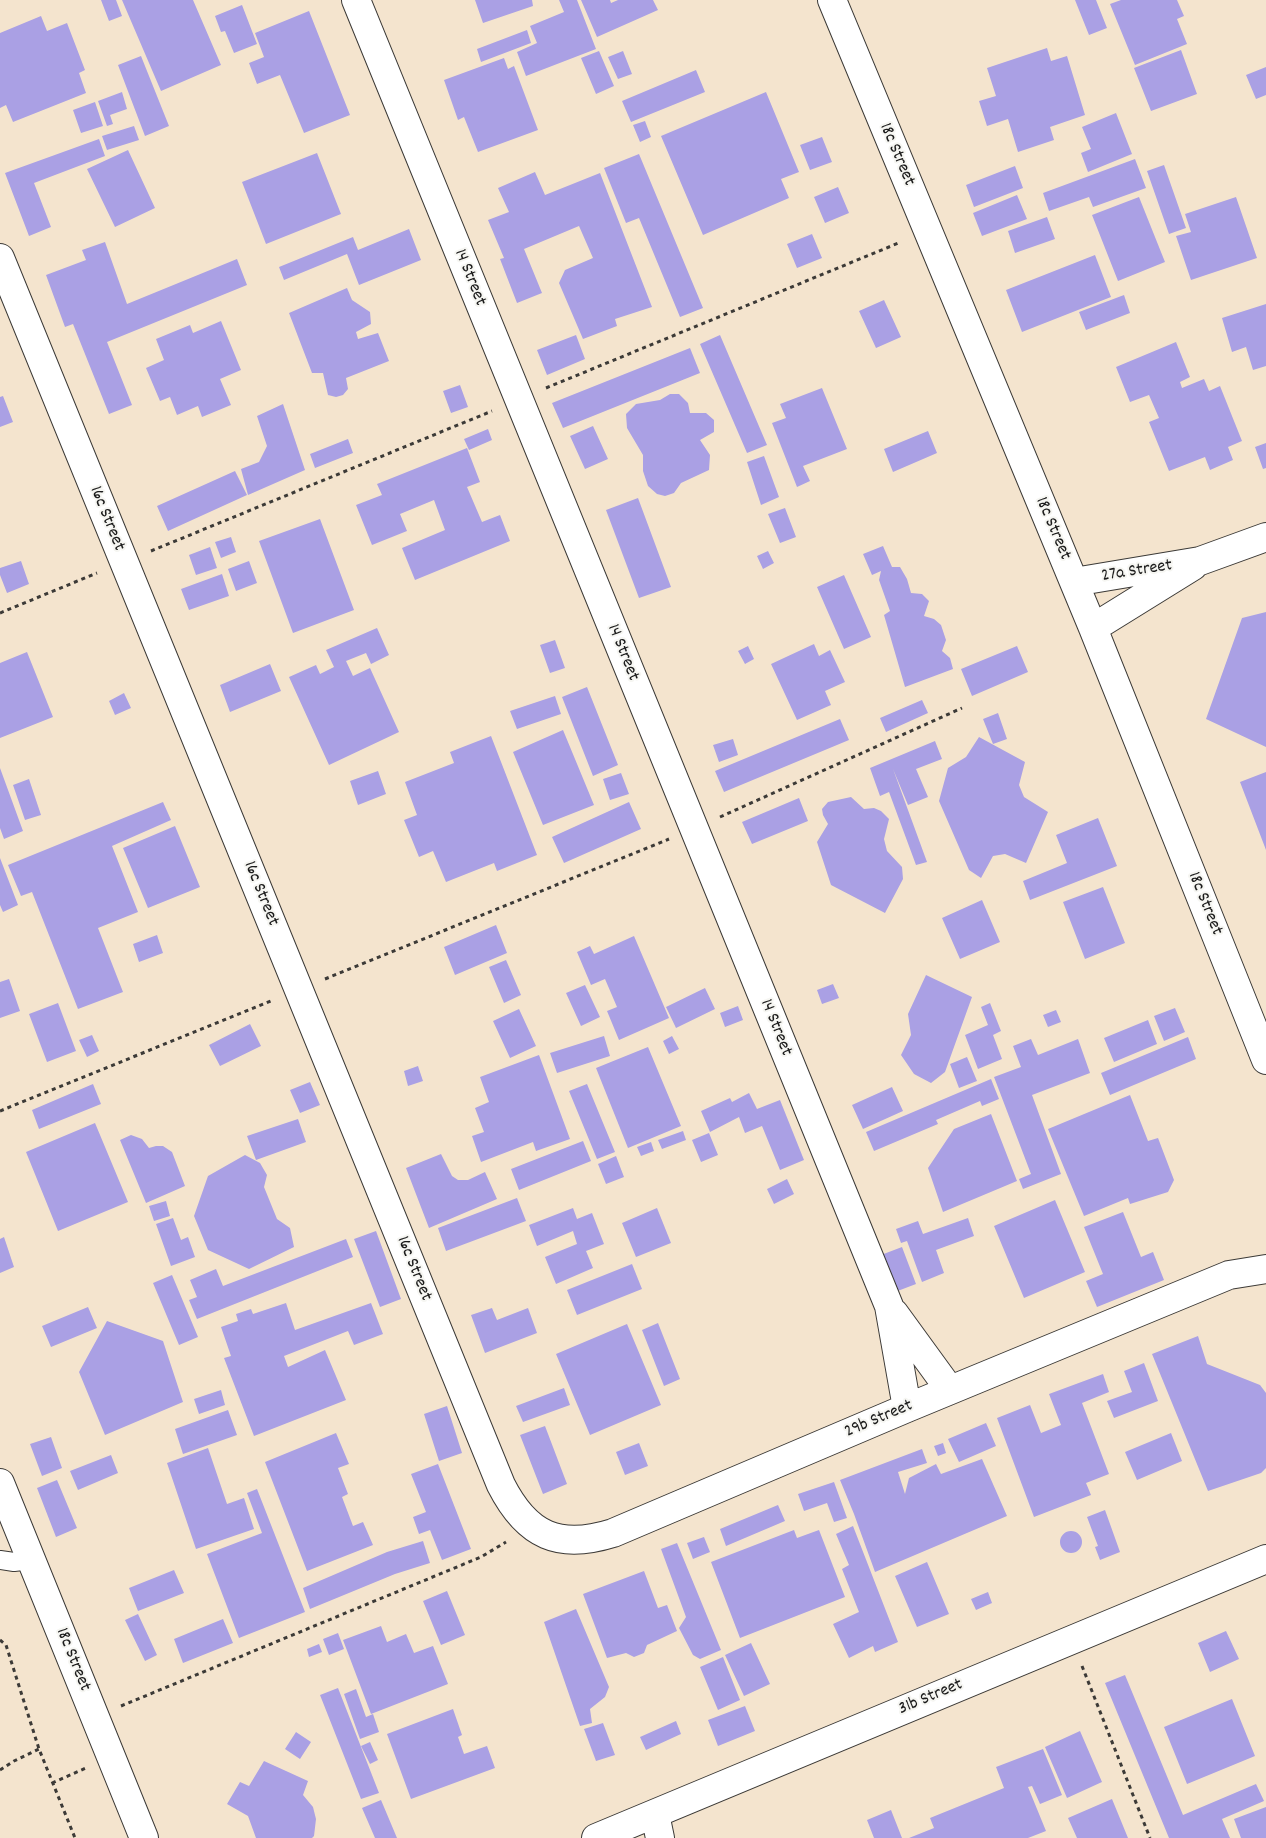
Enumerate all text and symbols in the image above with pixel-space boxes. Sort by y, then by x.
street label: 18c Street [873,120,919,190]
street label: 14 Street [448,246,490,310]
street label: 16c Street [83,483,129,555]
street label: 18c Street [1029,494,1075,564]
street label: 27a Street [1100,556,1174,588]
street label: 14 Street [601,621,643,685]
street label: 16c Street [237,858,283,930]
street label: 18c Street [1182,869,1226,939]
street label: 14 Street [754,996,796,1060]
street label: 16c Street [390,1233,436,1305]
street label: 29b Street [842,1396,916,1444]
street label: 18c Street [50,1625,94,1695]
street label: 31b Street [896,1675,966,1721]

